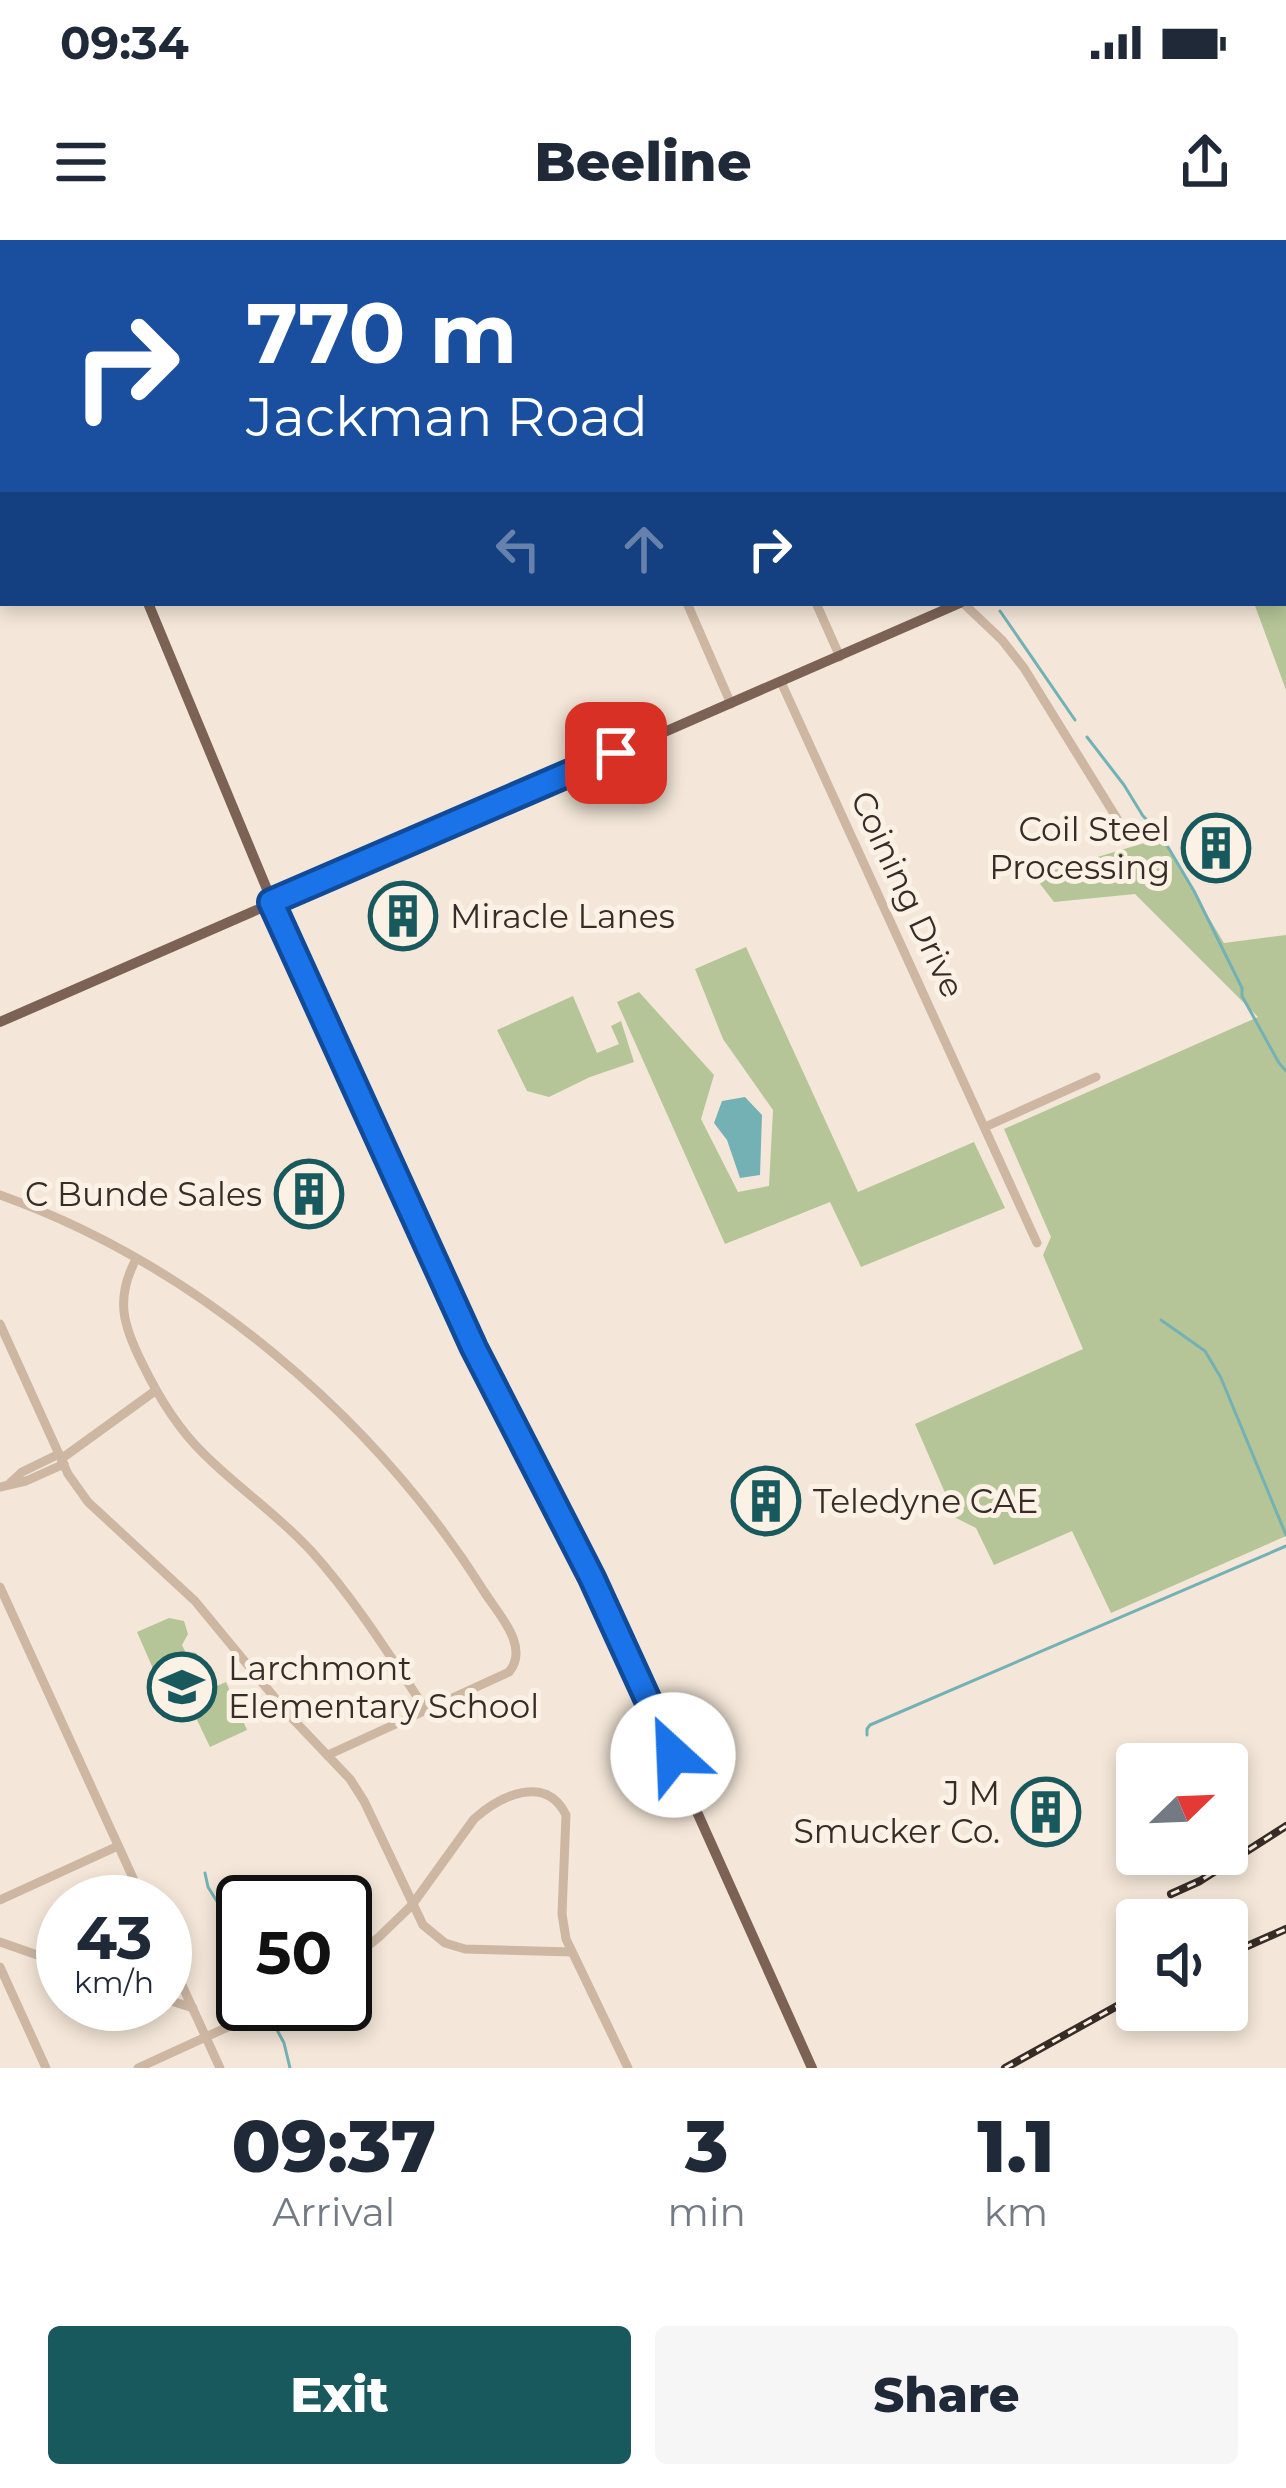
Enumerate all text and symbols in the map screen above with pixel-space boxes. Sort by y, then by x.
text: 09:34 [60,15,189,70]
icon: menu [48,129,114,195]
text: Beeline [534,129,752,195]
icon: share [1172,129,1238,195]
text: 770 m [246,282,517,384]
icon: right [48,288,204,444]
text: Jackman Road [246,384,648,450]
icon: left [485,516,551,582]
icon: ahead [611,516,677,582]
icon: right [737,516,803,582]
pin [565,702,667,804]
icon: arrive [583,720,649,786]
street label: Coining Drive [843,784,973,1004]
place label: Coil Steel Processing [989,809,1170,887]
building icon: Coil Steel Processing [1181,813,1251,883]
building icon: Miracle Lanes [368,881,438,951]
place label: Miracle Lanes [450,896,675,936]
building icon: C Bunde Sales [274,1159,344,1229]
place label: C Bunde Sales [25,1174,262,1214]
building icon: Teledyne CAE [731,1466,801,1536]
place label: Teledyne CAE [813,1481,1038,1521]
place label: Larchmont Elementary School [228,1648,539,1726]
school or university icon: Larchmont Elementary School [147,1652,217,1722]
position arrow [610,1692,736,1818]
north arrow [1116,1743,1248,1875]
map controls [1116,1743,1248,2031]
place label: J M Smucker Co. [794,1773,1000,1851]
building icon: J M Smucker Co. [1011,1777,1081,1847]
speed limit sign: 50 [216,1875,372,2031]
button: sound [1116,1899,1248,2031]
text: 43 [76,1901,152,1974]
text: km/h [74,1964,154,2001]
text: 09:37 [231,2102,436,2190]
text: 3 [685,2102,728,2190]
text: 1.1 [977,2102,1055,2190]
text: Arrival [272,2188,395,2236]
text: min [668,2188,746,2236]
text: km [984,2188,1048,2236]
button: Exit [48,2326,631,2464]
button: Share [655,2326,1238,2464]

